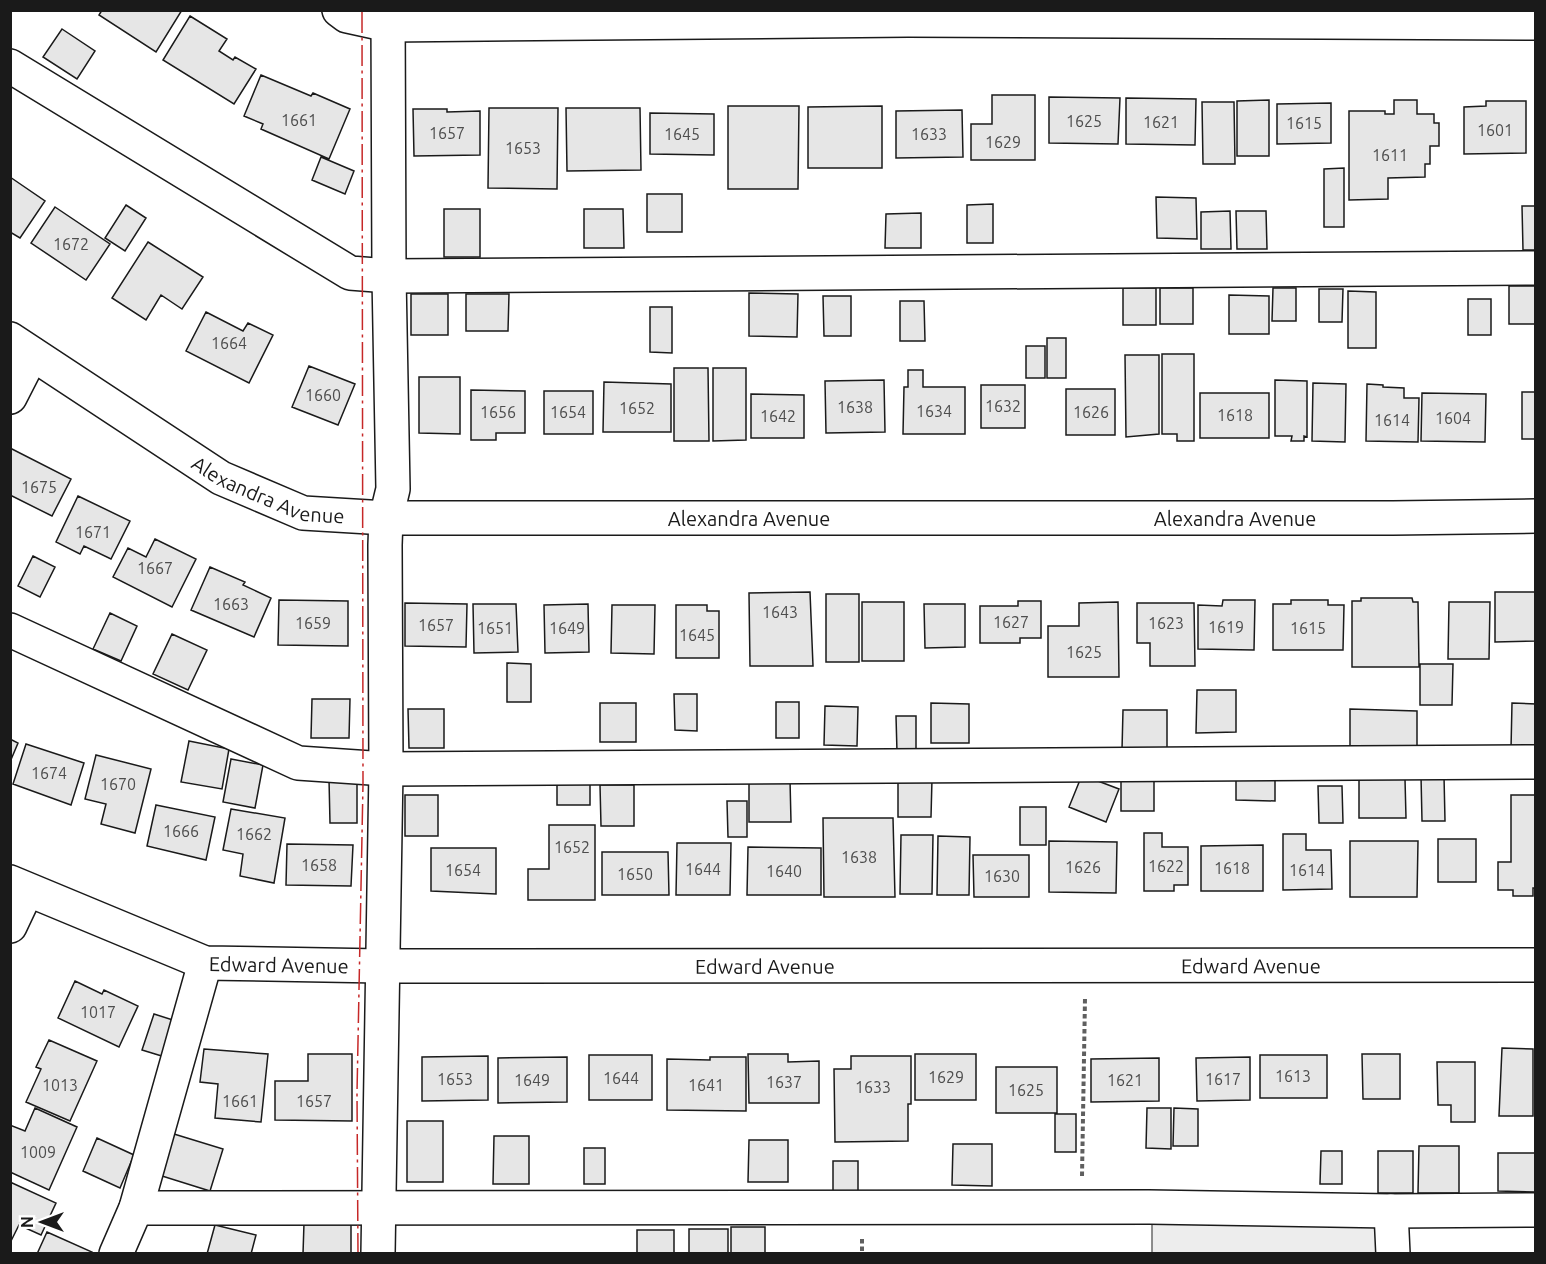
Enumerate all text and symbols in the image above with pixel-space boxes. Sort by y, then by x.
house number: 1661 [281,111,317,129]
house number: 1625 [1066,112,1102,130]
house number: 1621 [1143,113,1179,131]
house number: 1615 [1286,114,1322,132]
house number: 1601 [1477,121,1513,139]
house number: 1657 [429,124,465,142]
house number: 1645 [664,125,700,143]
house number: 1633 [911,125,947,143]
house number: 1629 [985,133,1021,151]
house number: 1653 [505,139,541,157]
house number: 1611 [1372,146,1408,164]
house number: 1672 [53,235,89,253]
house number: 1664 [211,334,247,352]
house number: 1660 [305,386,341,404]
house number: 1632 [985,397,1021,415]
house number: 1638 [837,398,873,416]
house number: 1652 [619,399,655,417]
house number: 1634 [916,402,952,420]
house number: 1656 [480,403,516,421]
house number: 1654 [550,403,586,421]
house number: 1626 [1073,403,1109,421]
house number: 1618 [1217,406,1253,424]
house number: 1642 [760,407,796,425]
house number: 1604 [1435,409,1471,427]
house number: 1614 [1374,411,1410,429]
street label: Alexandra Avenue [188,451,345,527]
house number: 1675 [21,478,57,496]
street label: Alexandra Avenue [668,507,830,530]
street label: Alexandra Avenue [1154,507,1316,530]
house number: 1671 [75,523,111,541]
house number: 1667 [137,559,173,577]
house number: 1663 [213,595,249,613]
house number: 1643 [762,603,798,621]
house number: 1627 [993,613,1029,631]
house number: 1659 [295,614,331,632]
house number: 1623 [1148,614,1184,632]
house number: 1657 [418,616,454,634]
house number: 1619 [1208,618,1244,636]
house number: 1651 [477,619,513,637]
house number: 1649 [549,619,585,637]
house number: 1615 [1290,619,1326,637]
house number: 1645 [679,626,715,644]
house number: 1625 [1066,643,1102,661]
house number: 1674 [31,764,67,782]
house number: 1670 [100,775,136,793]
house number: 1666 [163,822,199,840]
house number: 1662 [236,825,272,843]
house number: 1652 [554,838,590,856]
house number: 1638 [841,848,877,866]
house number: 1658 [301,856,337,874]
house number: 1622 [1148,857,1184,875]
house number: 1626 [1065,858,1101,876]
house number: 1618 [1214,859,1250,877]
house number: 1644 [685,860,721,878]
house number: 1654 [445,861,481,879]
house number: 1614 [1289,861,1325,879]
house number: 1640 [766,862,802,880]
house number: 1650 [617,865,653,883]
house number: 1630 [984,867,1020,885]
street label: Edward Avenue [209,952,349,977]
street label: Edward Avenue [695,954,835,977]
street label: Edward Avenue [1181,954,1321,977]
house number: 1017 [80,1003,116,1021]
house number: 1613 [1275,1067,1311,1085]
house number: 1629 [928,1068,964,1086]
house number: 1644 [603,1069,639,1087]
house number: 1653 [437,1070,473,1088]
house number: 1617 [1205,1070,1241,1088]
house number: 1649 [514,1071,550,1089]
house number: 1621 [1107,1071,1143,1089]
house number: 1637 [766,1073,802,1091]
house number: 1013 [42,1076,78,1094]
house number: 1641 [688,1076,724,1094]
house number: 1633 [855,1078,891,1096]
house number: 1625 [1008,1081,1044,1099]
house number: 1661 [222,1092,258,1110]
house number: 1657 [296,1092,332,1110]
house number: 1009 [20,1143,56,1161]
north arrow [12,1192,72,1252]
text: N [18,1216,36,1228]

